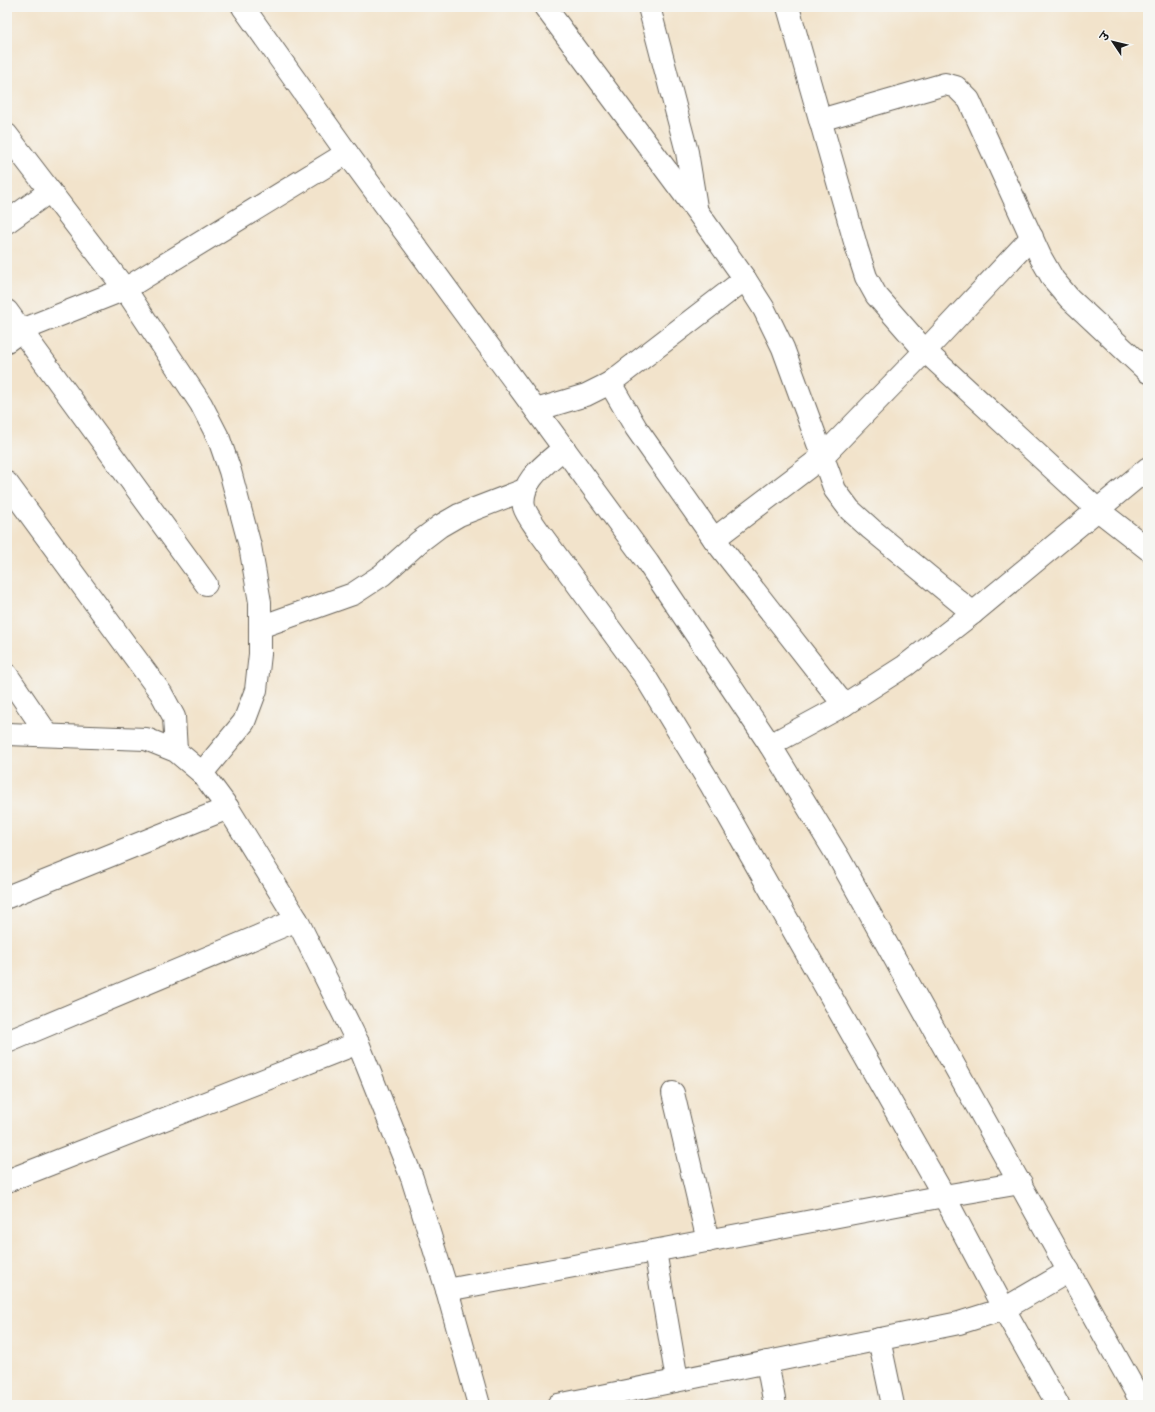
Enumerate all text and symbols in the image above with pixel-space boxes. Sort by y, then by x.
north arrow [1093,22,1133,62]
text: उ [1097,28,1114,44]

